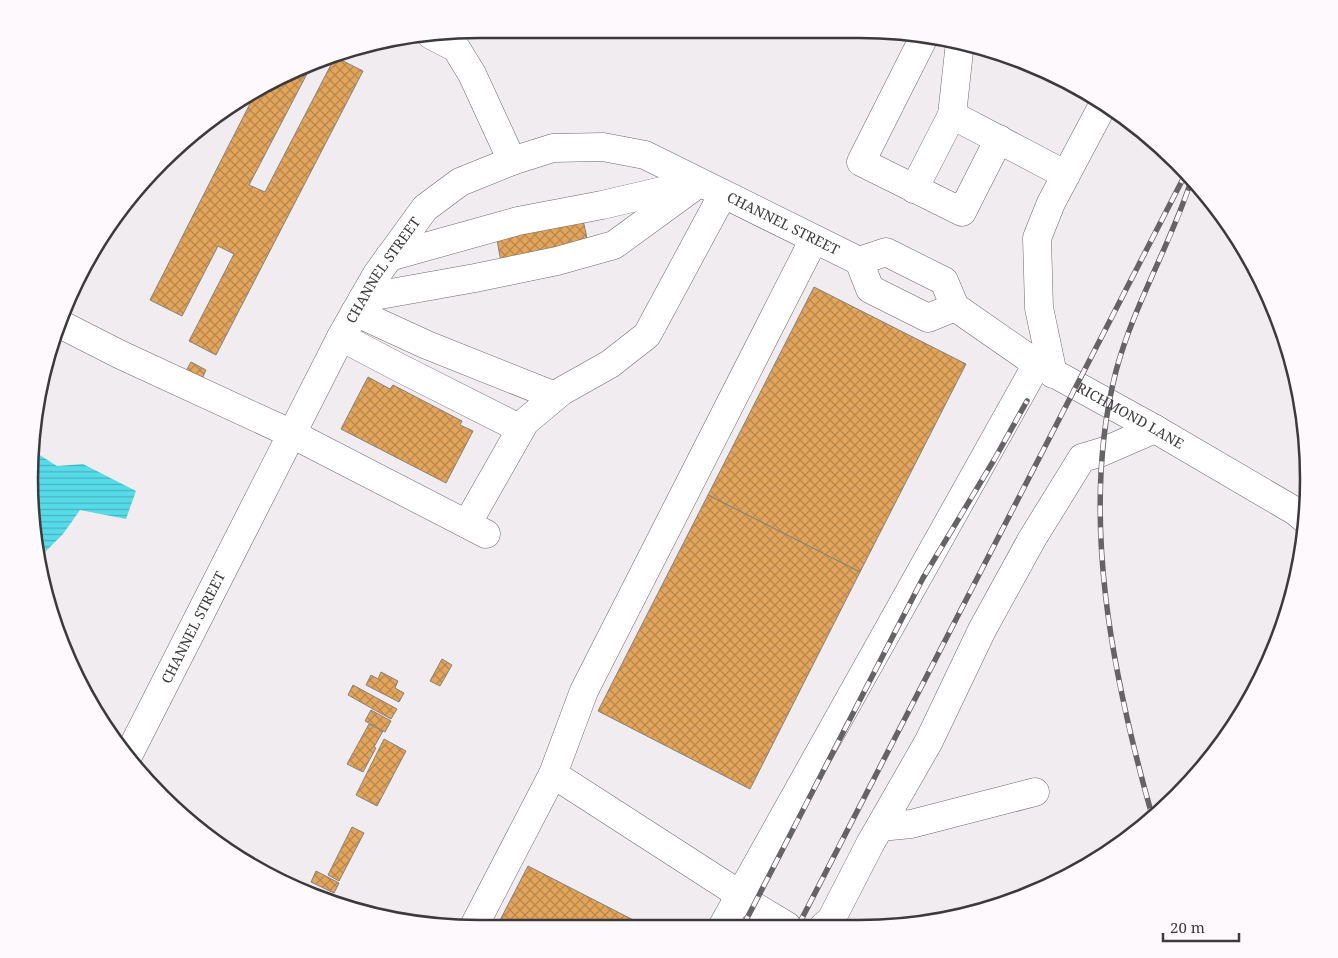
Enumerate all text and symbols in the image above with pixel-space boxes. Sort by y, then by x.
street label: CHANNEL STREET [724,187,843,259]
street label: CHANNEL STREET [341,213,425,326]
street label: RICHMOND LANE [1073,378,1188,453]
street label: CHANNEL STREET [156,568,229,687]
scale bar [1163,910,1239,942]
text: 20 m [1170,917,1205,937]

